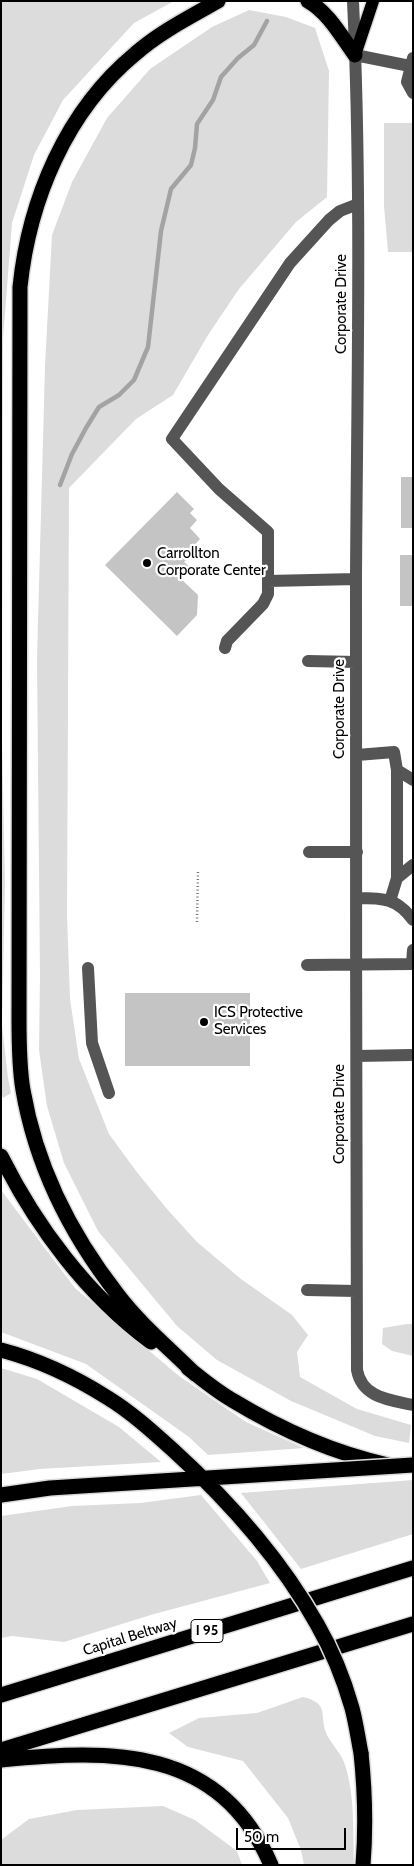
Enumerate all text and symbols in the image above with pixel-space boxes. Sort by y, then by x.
street label: Corporate Drive [333,254,351,354]
place label: Carrollton Corporate Center [157,545,266,580]
marker: Carrollton Corporate Center [141,557,153,569]
street label: Corporate Drive [331,659,349,759]
place label: ICS Protective Services [214,1004,303,1039]
marker: ICS Protective Services [198,1016,210,1028]
street label: Corporate Drive [331,1064,349,1164]
street label: Capital Beltway [81,1614,179,1660]
road number: I 95 [191,1620,223,1642]
scale bar [239,1818,349,1850]
text: 50 m [244,1828,279,1846]

